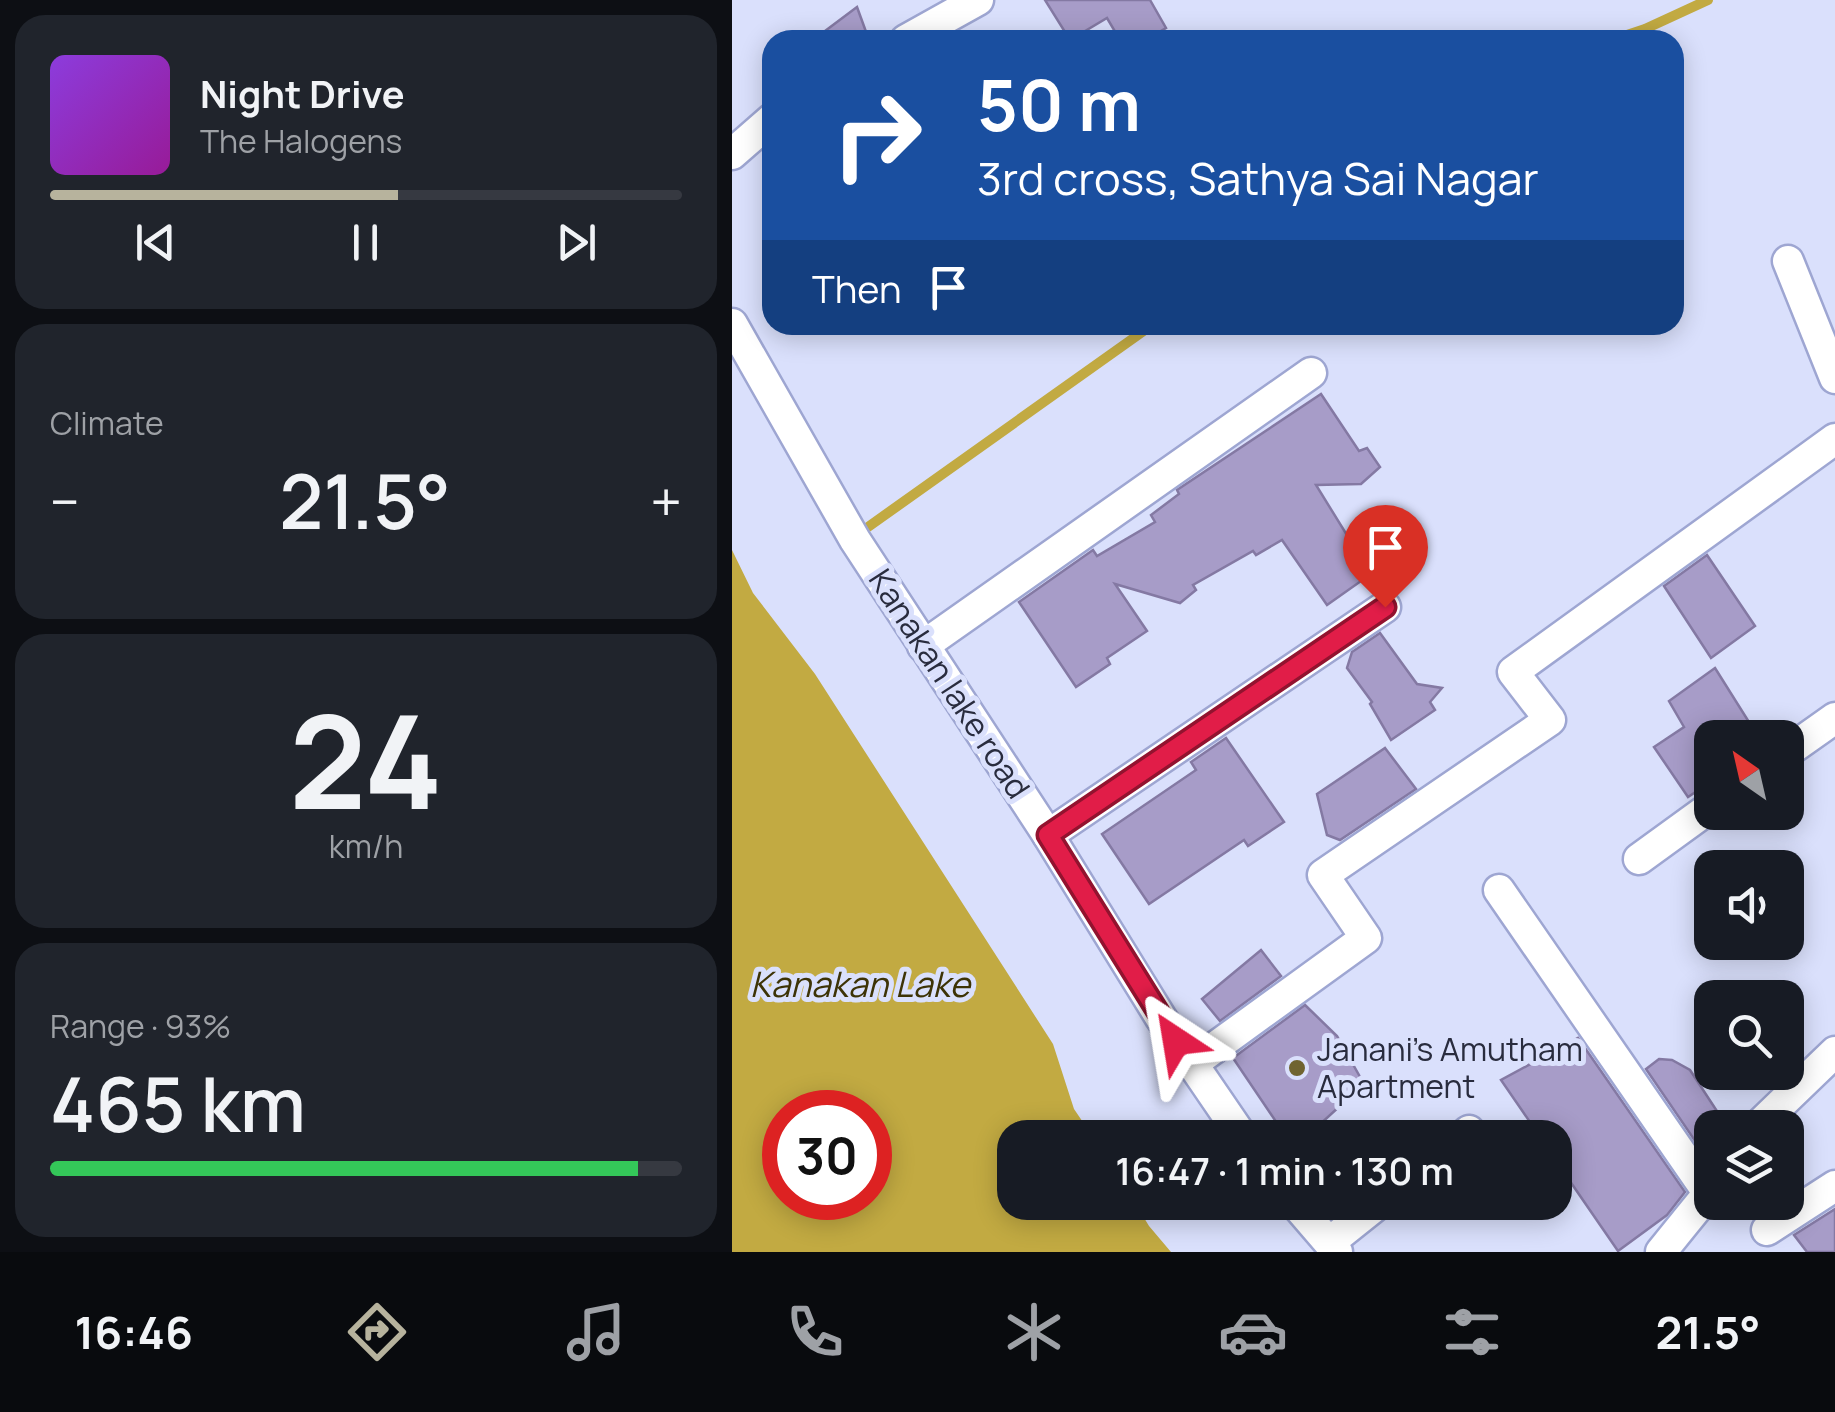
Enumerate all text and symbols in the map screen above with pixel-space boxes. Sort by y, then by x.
text: 50 m [977,56,1141,152]
text: Night Drive [200,67,405,119]
icon: right [812,70,942,200]
text: The Halogens [200,119,402,163]
text: 3rd cross, Sathya Sai Nagar [977,147,1539,209]
icon: previous [128,215,183,270]
icon: pause [338,215,393,270]
icon: next [549,215,604,270]
icon: arrive [921,260,976,315]
text: Then [812,262,901,314]
text: Climate [50,401,164,445]
text: 21.5° [279,449,451,552]
text: − [50,463,80,539]
text: + [650,463,682,539]
pin [1343,505,1428,608]
icon: arrive [1358,520,1413,575]
street label: Kanakan lake road [859,560,1041,807]
text: 24 [289,670,443,848]
north arrow [1694,720,1804,830]
map controls [1694,720,1804,1220]
text: km/h [329,824,403,868]
button: sound [1694,850,1804,960]
water label: Kanakan Lake [750,960,972,1008]
button: search [1694,980,1804,1090]
position arrow [1124,989,1228,1093]
text: Range · 93% [50,1004,231,1048]
place label: Janani's Amutham Apartment [1317,1027,1583,1108]
text: 465 km [50,1052,306,1155]
marker: Janani's Amutham Apartment [1286,1057,1308,1079]
speed limit sign: 30 [762,1090,892,1220]
button: layers [1694,1110,1804,1220]
text: 16:47 · 1 min · 130 m [1115,1144,1454,1196]
icon: directions [342,1297,412,1367]
icon: music [561,1297,631,1367]
icon: phone [780,1297,850,1367]
icon: climate [999,1297,1069,1367]
icon: car [1218,1297,1288,1367]
icon: filters [1437,1297,1507,1367]
text: 16:46 [74,1301,193,1363]
text: 21.5° [1655,1301,1760,1363]

